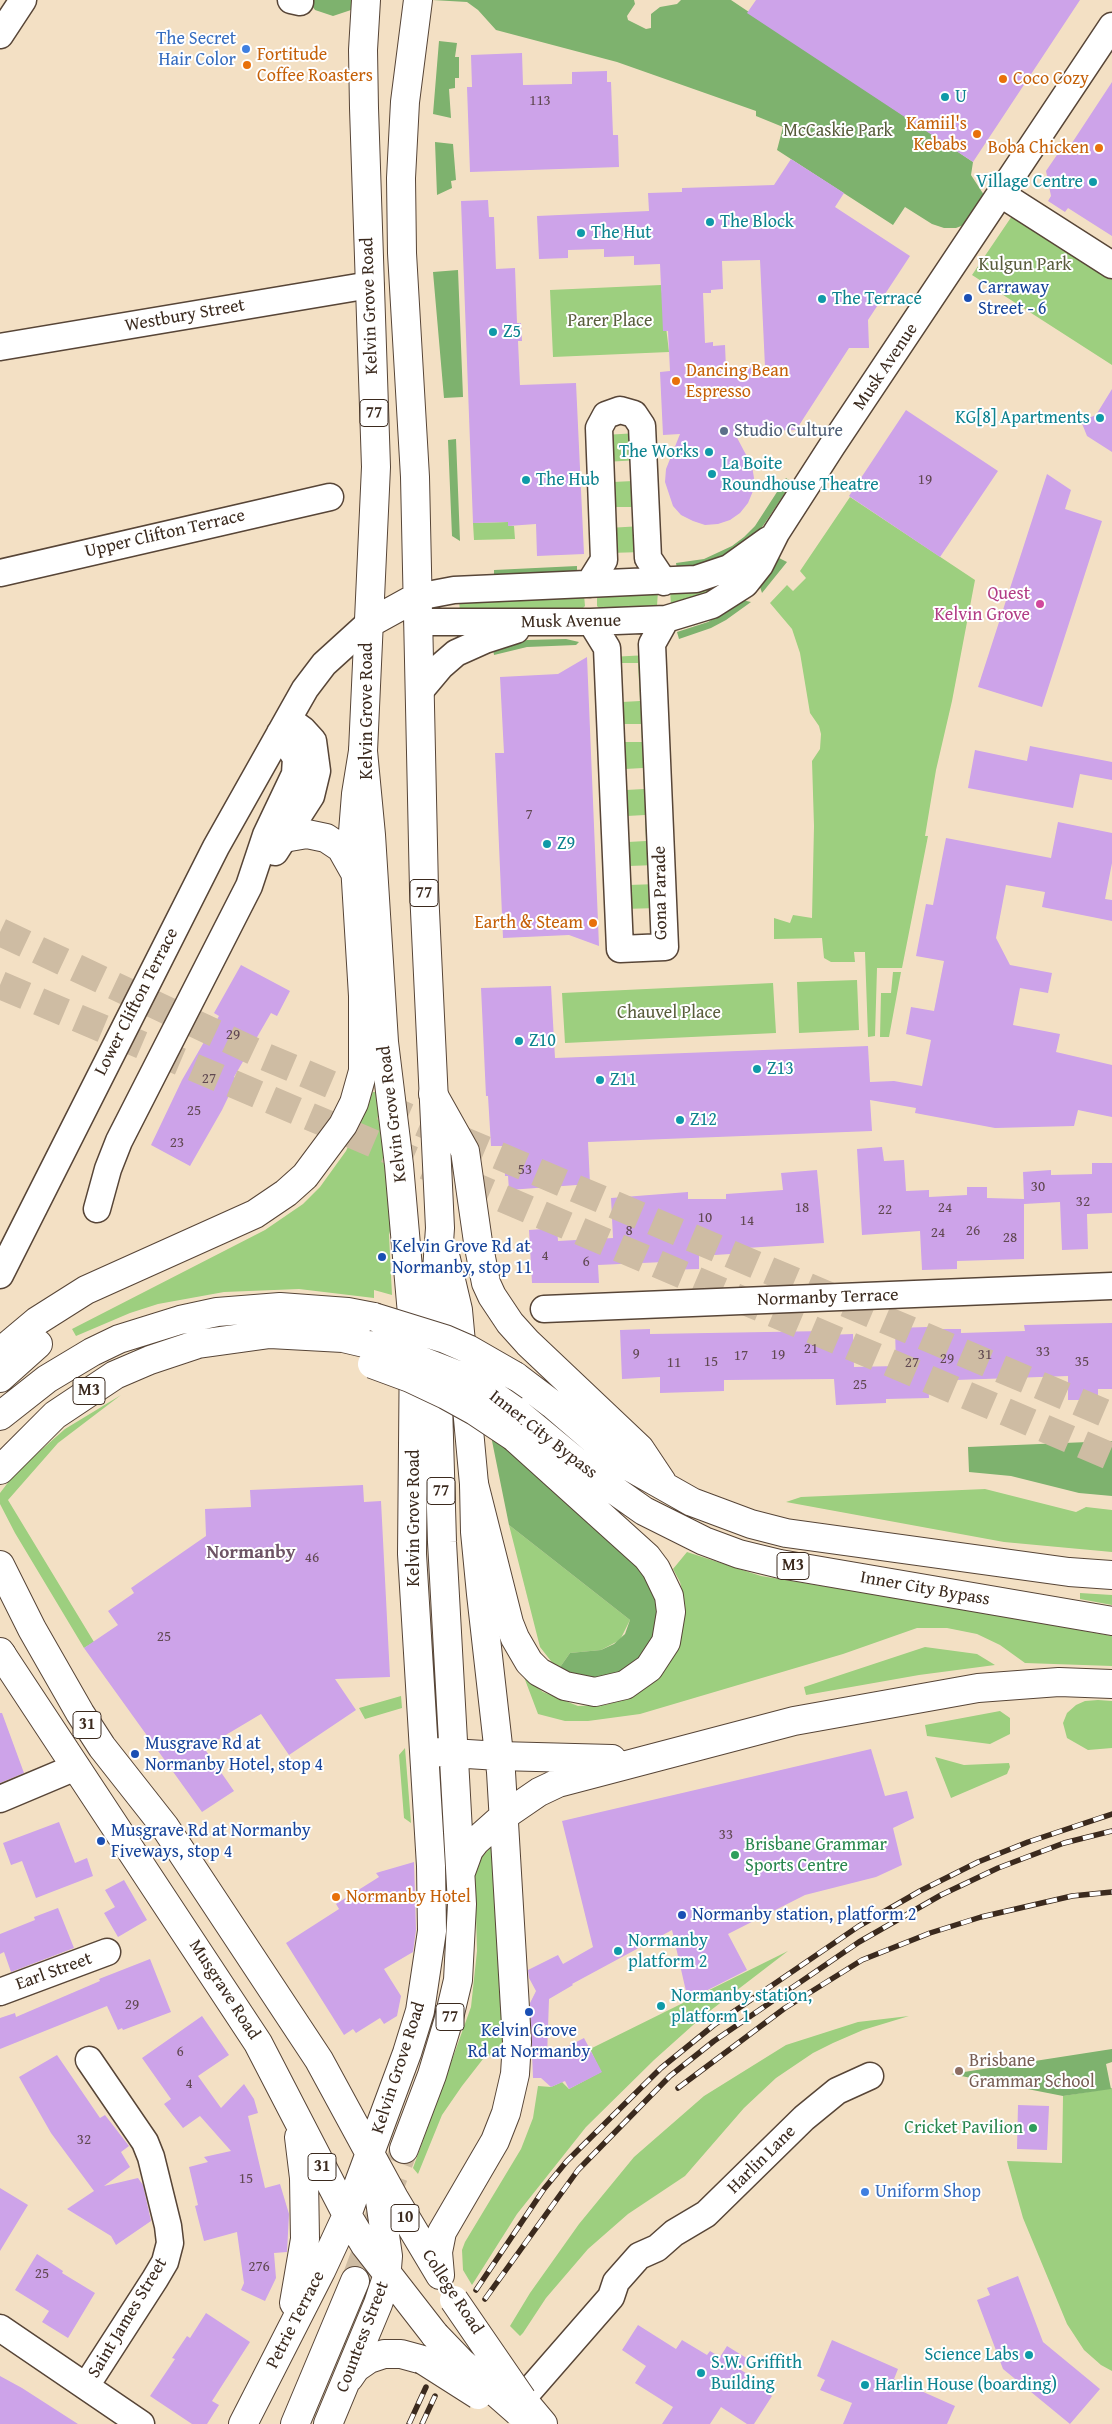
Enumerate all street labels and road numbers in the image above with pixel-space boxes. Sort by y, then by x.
street label: Kelvin Grove Road [357,237,383,375]
street label: Westbury Street [123,295,247,337]
street label: Musk Avenue [849,319,923,415]
road number: 77 [360,399,388,426]
street label: Upper Clifton Terrace [83,505,247,563]
street label: Musk Avenue [521,610,621,634]
street label: Kelvin Grove Road [356,642,378,780]
street label: Gona Parade [649,846,673,940]
road number: 77 [410,880,438,906]
street label: Lower Clifton Terrace [90,925,184,1079]
street label: Kelvin Grove Road [374,1044,412,1184]
street label: Normanby Terrace [757,1285,899,1311]
road number: M3 [73,1378,105,1404]
street label: Inner City Bypass [485,1386,601,1484]
street label: Kelvin Grove Road [403,1449,425,1587]
road number: 77 [427,1478,455,1504]
road number: M3 [777,1552,809,1580]
street label: Inner City Bypass [858,1567,992,1611]
road number: 31 [73,1712,101,1738]
street label: Musgrave Road [184,1936,264,2044]
street label: Earl Street [13,1948,95,1996]
street label: Kelvin Grove Road [367,1999,431,2137]
road number: 77 [436,2004,464,2030]
street label: Harlin Lane [723,2121,801,2199]
road number: 31 [308,2154,336,2180]
road number: 10 [391,2204,419,2232]
street label: College Road [417,2246,487,2338]
street label: Saint James Street [84,2254,172,2382]
street label: Petrie Terrace [262,2268,330,2372]
street label: Countess Street [332,2278,394,2396]

